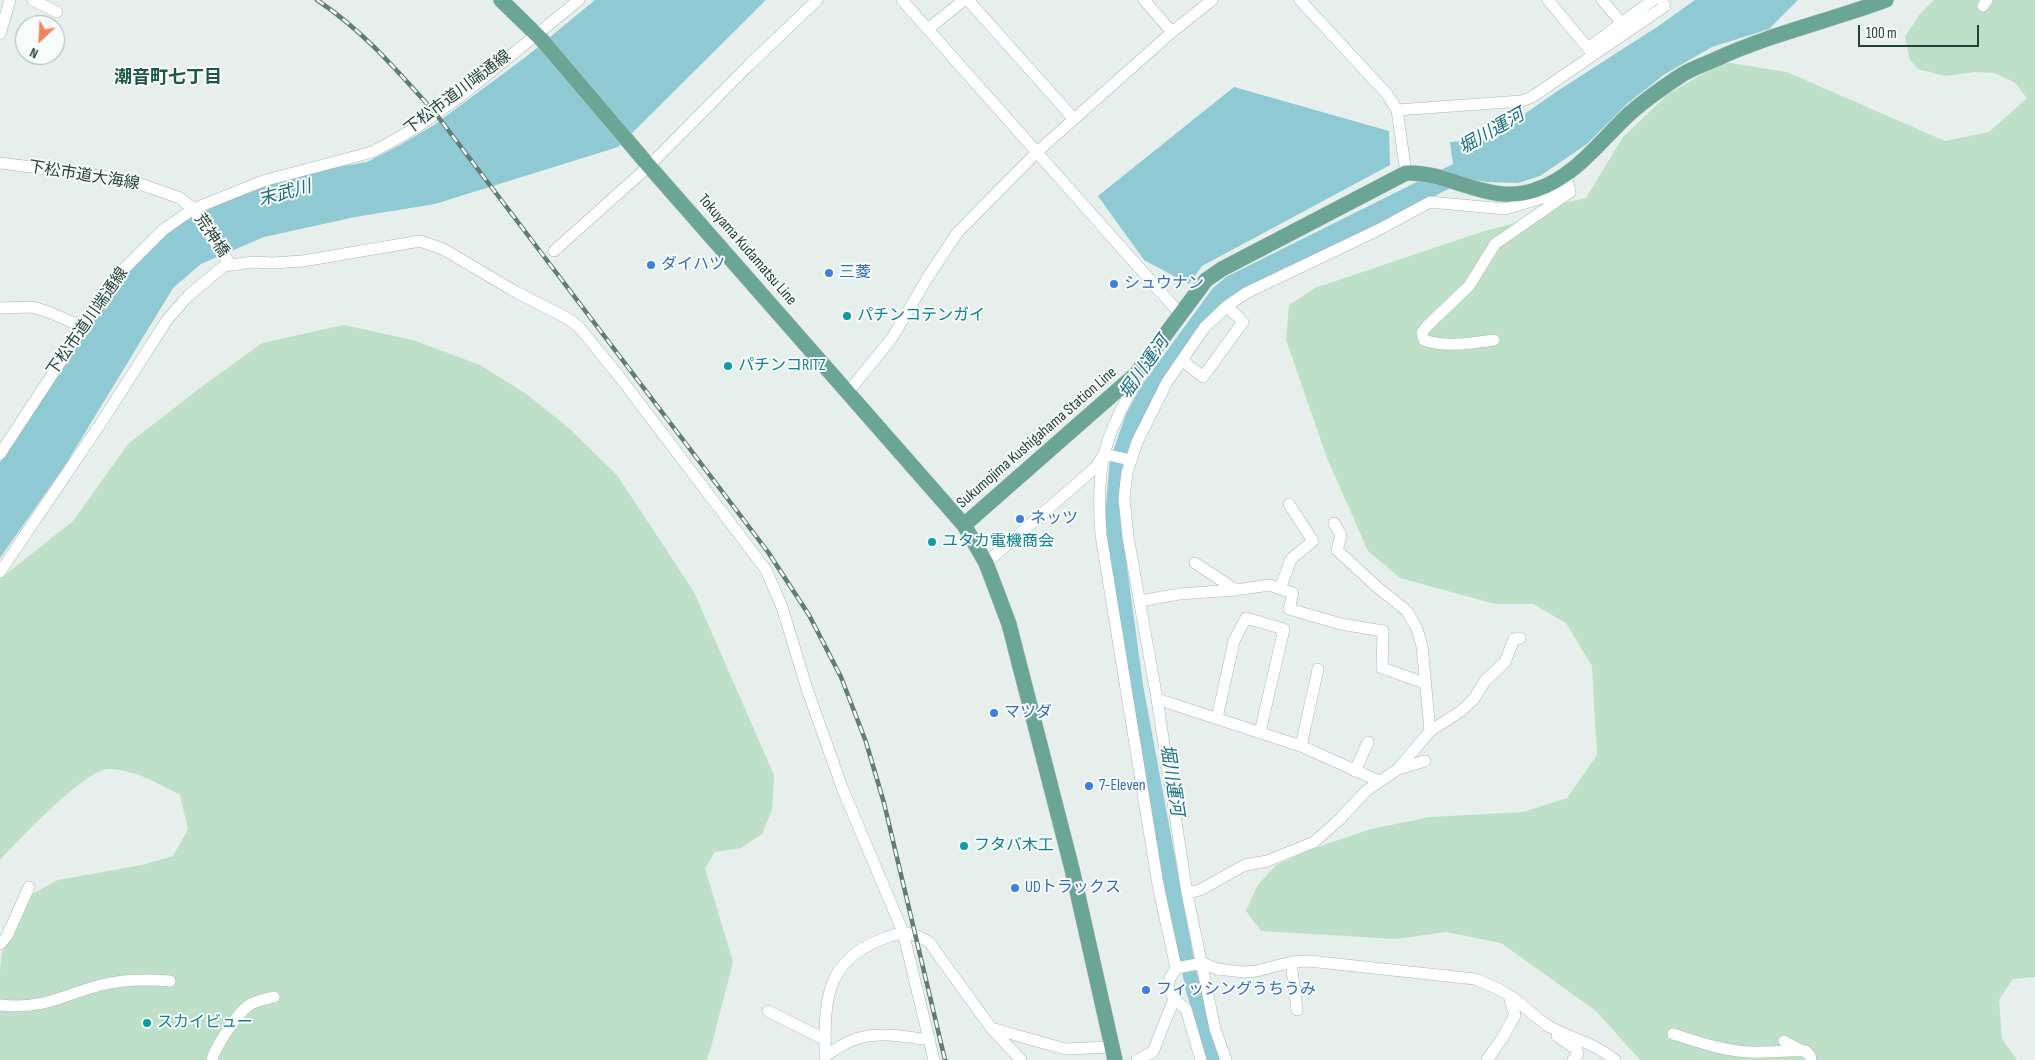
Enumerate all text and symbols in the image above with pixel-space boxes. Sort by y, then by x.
north arrow [15,15,65,65]
scale bar [1860,15,1981,47]
text: 100 m [1866,24,1897,43]
text: N [27,44,41,62]
street label: 下松市道川端通線 [401,47,515,139]
district label: 潮音町七丁目 [114,67,222,89]
water label: 堀川運河 [1455,105,1529,159]
street label: 下松市道大海線 [27,158,141,194]
water label: 末武川 [256,177,314,211]
street label: Tokuyama Kudamatsu Line [694,191,800,309]
street label: 荒神橋 [190,211,232,261]
place label: ダイハツ [661,255,725,275]
marker: ダイハツ [645,259,657,271]
place label: 三菱 [839,263,871,283]
street label: 下松市道川端通線 [43,264,133,380]
marker: 三菱 [823,267,835,279]
place label: シュウナン [1124,274,1204,294]
marker: シュウナン [1108,278,1120,290]
place label: パチンコテンガイ [857,306,985,326]
marker: パチンコテンガイ [841,310,853,322]
water label: 堀川運河 [1116,332,1174,404]
place label: パチンコRITZ [738,356,826,376]
marker: パチンコRITZ [722,360,734,372]
street label: Sukumojima Kushigahama Station Line [953,363,1121,513]
place label: ネッツ [1030,509,1078,529]
marker: ネッツ [1014,513,1026,525]
place label: ユタカ電機商会 [942,532,1054,552]
marker: ユタカ電機商会 [926,536,938,548]
place label: マツダ [1004,703,1052,723]
marker: マツダ [988,707,1000,719]
water label: 堀川運河 [1155,743,1187,817]
place label: 7-Eleven [1099,776,1146,796]
marker: 7-Eleven [1083,780,1095,792]
place label: フタバ木工 [974,836,1054,856]
marker: フタバ木工 [958,840,970,852]
place label: UDトラックス [1025,878,1121,898]
marker: UDトラックス [1009,882,1021,894]
place label: フィッシングうちうみ [1156,980,1316,1000]
marker: フィッシングうちうみ [1140,984,1152,996]
place label: スカイビュー [157,1013,253,1033]
marker: スカイビュー [141,1017,153,1029]

